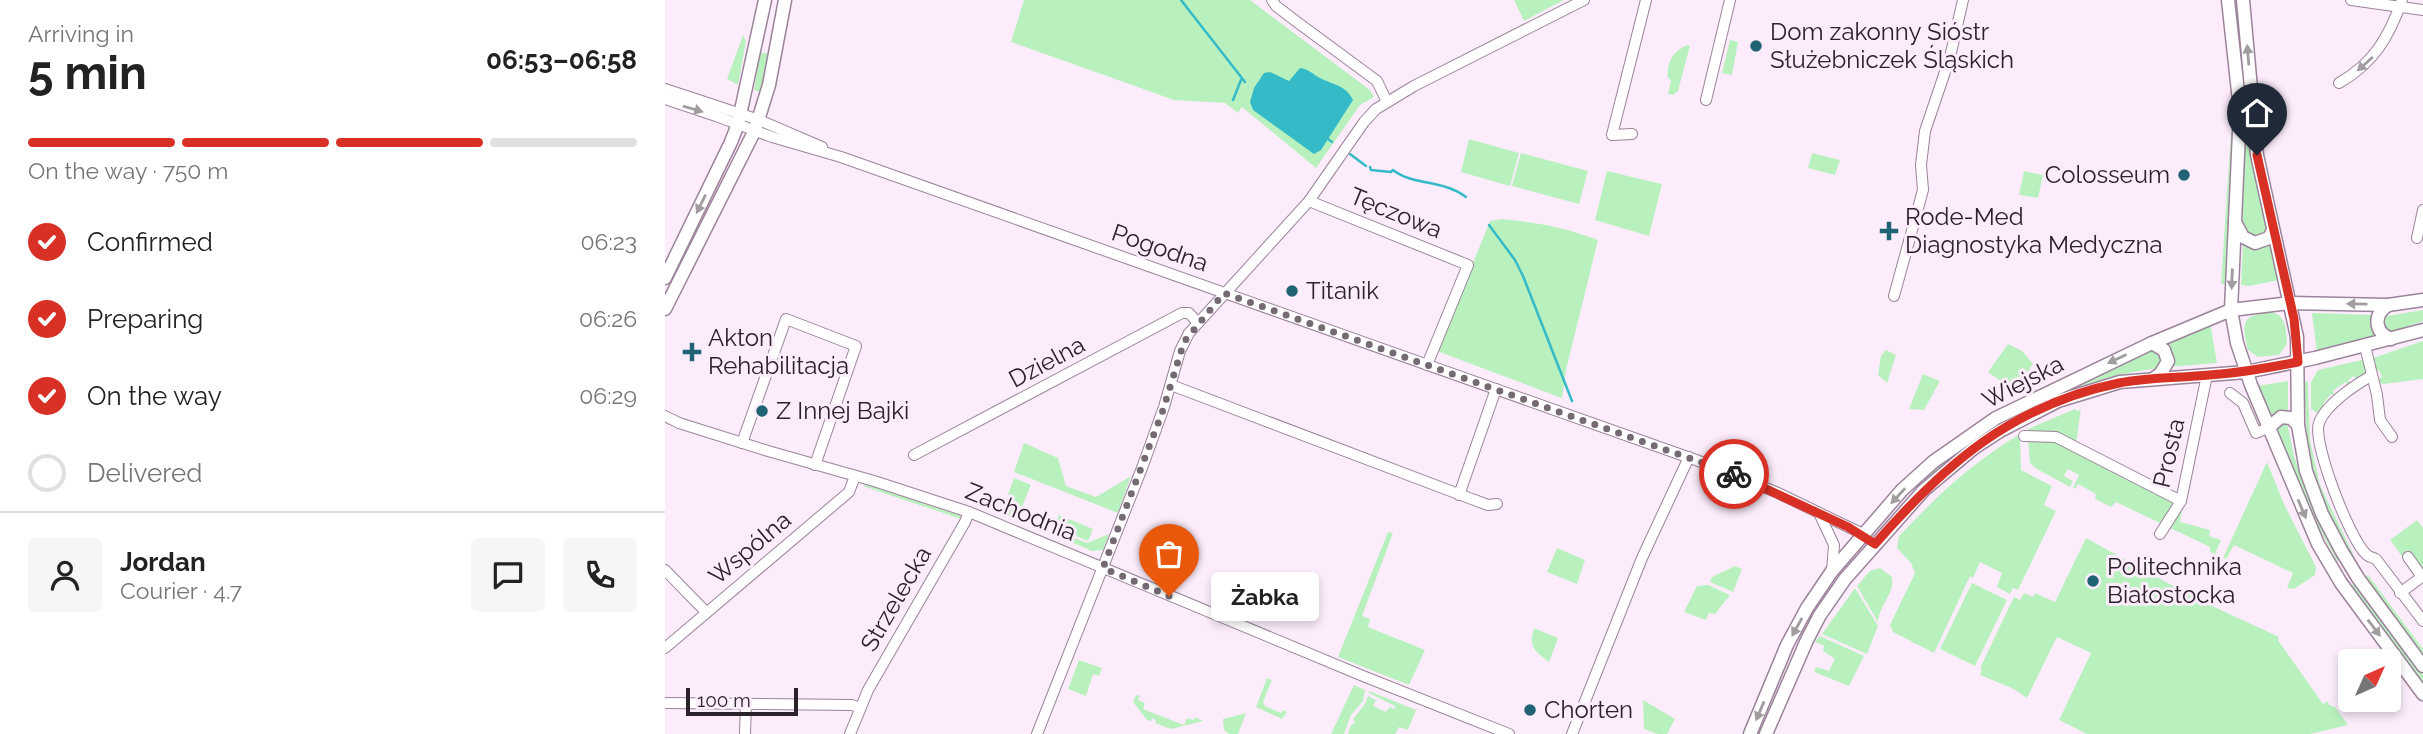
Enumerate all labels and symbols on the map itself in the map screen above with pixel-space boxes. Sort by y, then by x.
place label: Dom zakonny Sióstr Służebniczek Śląskich [1770,17,2014,74]
marker: Dom zakonny Sióstr Służebniczek Śląskich [1748,38,1764,54]
one-way arrow [2243,44,2254,66]
one-way arrow [2357,56,2374,72]
pin [2227,83,2287,155]
one-way arrow [682,104,703,114]
place label: Colosseum [2045,160,2170,189]
marker: Colosseum [2176,167,2192,183]
street label: Tęczowa [1346,181,1447,244]
one-way arrow [696,194,707,214]
place label: Rode-Med Diagnostyka Medyczna [1905,202,2163,259]
street label: Pogodna [1108,218,1212,278]
marker: Rode-Med Diagnostyka Medyczna [1879,221,1899,241]
one-way arrow [2227,268,2238,290]
place label: Titanik [1306,276,1379,305]
marker: Titanik [1284,283,1300,299]
one-way arrow [2345,299,2367,310]
place label: Akton Rehabilitacja [708,323,849,380]
street label: Dzielna [1004,330,1090,394]
marker: Akton Rehabilitacja [682,342,702,362]
street label: Wiejska [1977,349,2068,414]
one-way arrow [2107,354,2127,365]
place label: Z Innej Bajki [776,396,909,425]
marker: Z Innej Bajki [754,403,770,419]
street label: Prosta [2147,416,2191,490]
courier [1699,439,1769,509]
street label: Zachodnia [962,476,1081,547]
one-way arrow [1890,487,1906,504]
one-way arrow [2296,499,2307,520]
street label: Wspólna [703,505,797,590]
pin [1139,524,1199,596]
street label: Strzelecka [854,541,937,656]
place label: Politechnika Białostocka [2107,552,2242,609]
callout: Żabka [1211,572,1319,620]
marker: Politechnika Białostocka [2085,573,2101,589]
one-way arrow [1791,618,1803,637]
one-way arrow [2367,619,2381,637]
north arrow [2338,649,2401,712]
scale bar [686,685,798,717]
place label: Chorten [1544,695,1633,724]
one-way arrow [1754,701,1766,721]
marker: Chorten [1522,702,1538,718]

